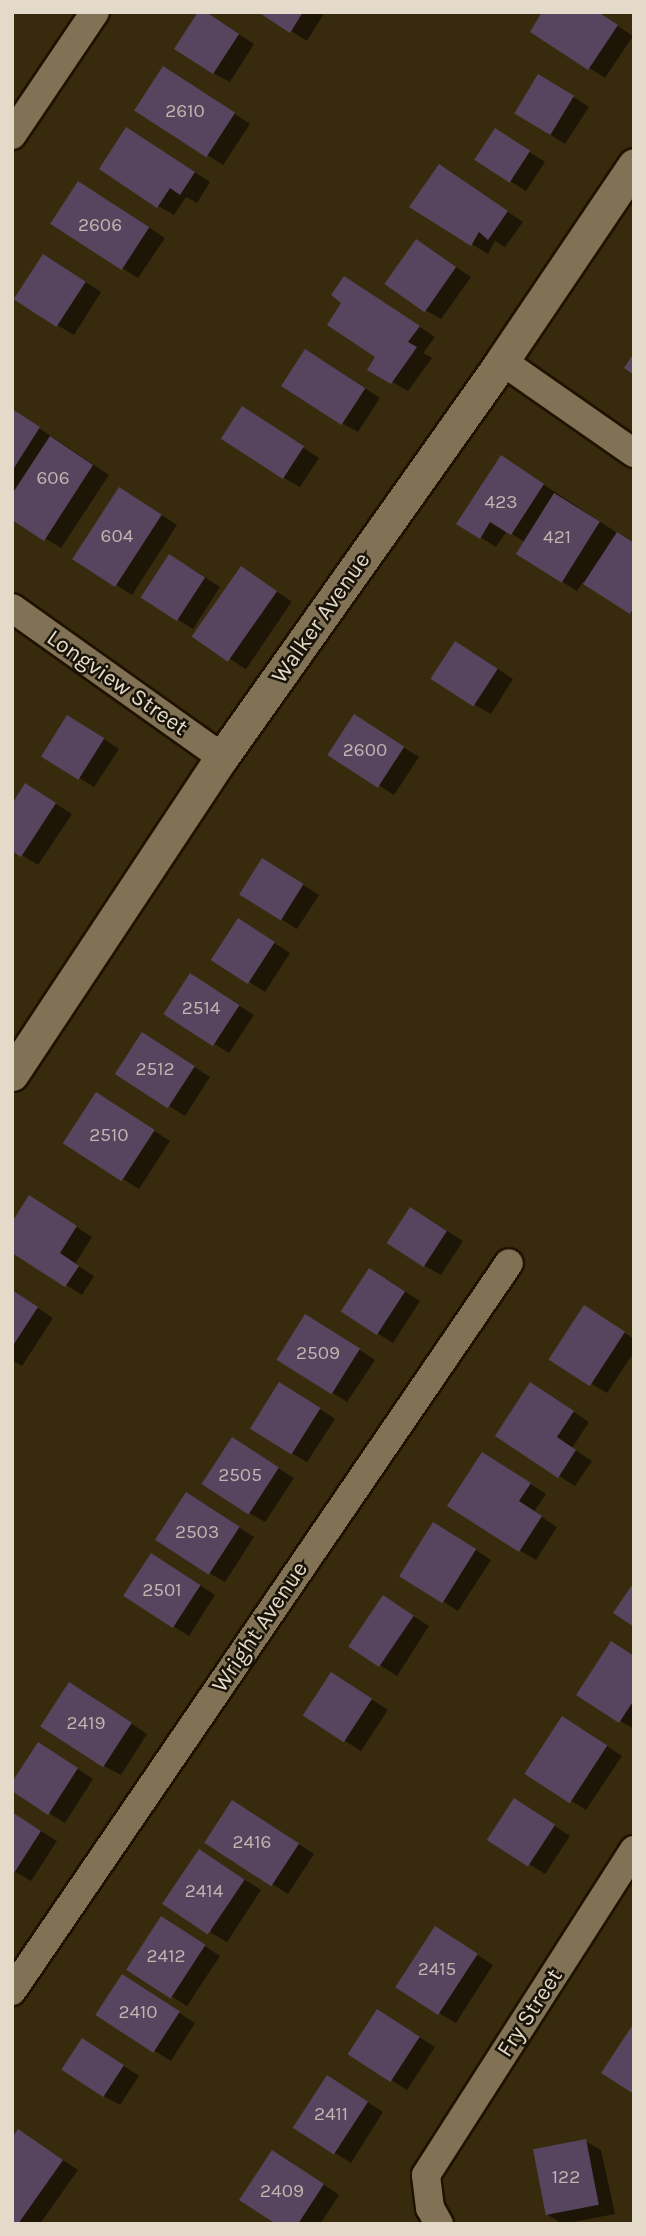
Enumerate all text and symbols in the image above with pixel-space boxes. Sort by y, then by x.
house number: 2610 [165,101,205,123]
house number: 2606 [78,215,122,237]
house number: 606 [36,468,70,490]
house number: 423 [485,492,517,514]
house number: 604 [101,526,133,548]
house number: 421 [543,527,571,549]
street label: Walker Avenue [266,547,376,689]
street label: Longview Street [41,624,193,742]
house number: 2600 [343,740,387,762]
house number: 2514 [182,998,220,1020]
house number: 2512 [135,1059,175,1081]
house number: 2510 [89,1125,129,1147]
house number: 2509 [296,1343,340,1365]
house number: 2505 [218,1465,262,1487]
house number: 2503 [175,1522,219,1544]
street label: Wright Avenue [206,1556,314,1698]
house number: 2501 [142,1580,182,1602]
house number: 2419 [67,1713,105,1735]
house number: 2416 [233,1832,271,1854]
house number: 2414 [185,1881,223,1903]
house number: 2412 [147,1946,185,1968]
house number: 2415 [418,1959,456,1981]
street label: Fry Street [491,1964,569,2062]
house number: 2410 [118,2002,158,2024]
house number: 2411 [314,2104,348,2126]
house number: 122 [552,2167,580,2189]
house number: 2409 [260,2181,304,2203]

